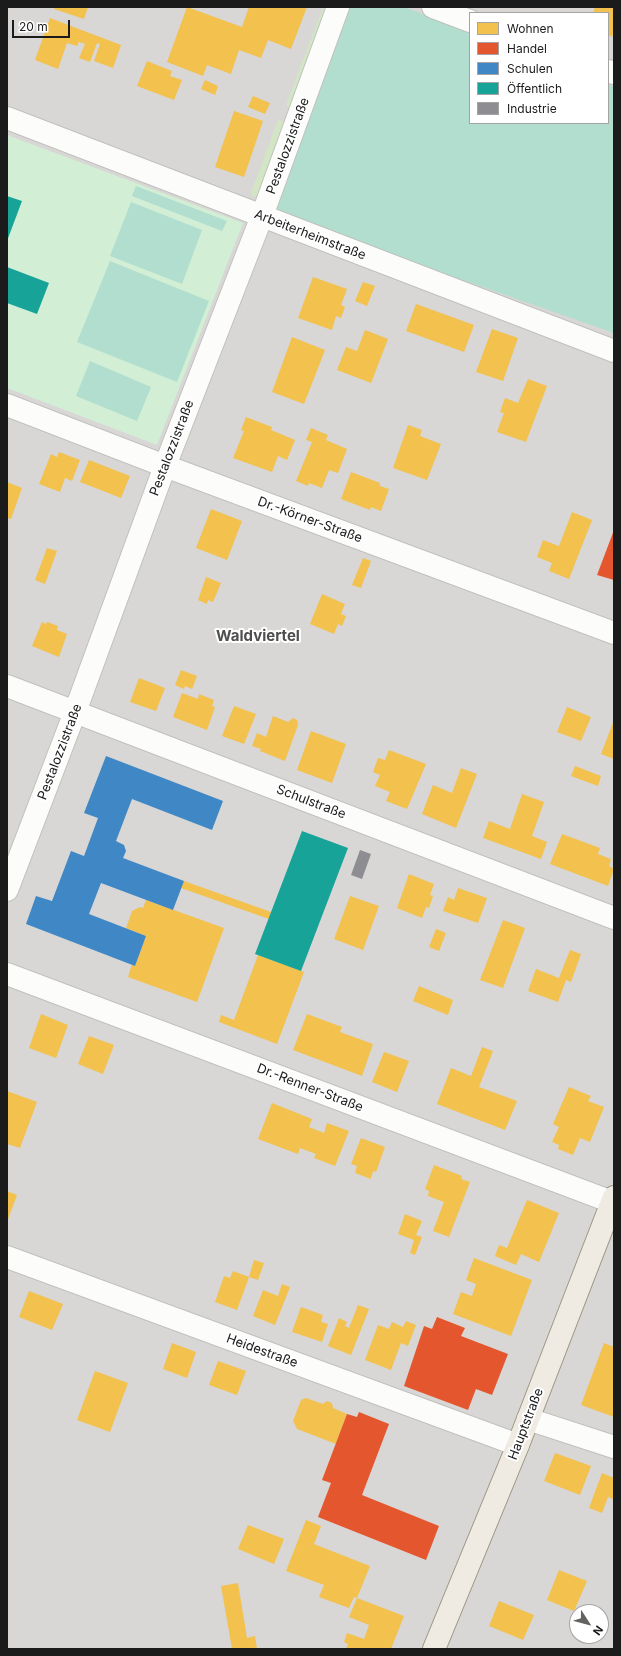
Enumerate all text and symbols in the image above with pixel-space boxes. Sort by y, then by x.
scale bar [14,12,72,38]
legend [469,12,609,124]
text: 20 m [19,19,48,34]
text: Wohnen [507,21,554,36]
text: Handel [507,41,547,56]
text: Schulen [507,61,553,76]
text: Öffentlich [507,81,562,96]
street label: Pestalozzistraße [263,96,313,196]
text: Industrie [507,101,557,116]
street label: Arbeiterheimstraße [252,207,368,263]
street label: Pestalozzistraße [147,398,197,498]
street label: Dr.-Körner-Straße [256,494,364,546]
district label: Waldviertel [216,627,300,645]
street label: Pestalozzistraße [35,702,85,802]
street label: Schulstraße [274,782,348,822]
street label: Dr.-Renner-Straße [255,1061,365,1115]
street label: Heidestraße [224,1331,300,1371]
street label: Hauptstraße [505,1386,547,1462]
north arrow [569,1604,609,1644]
text: N [590,1623,606,1638]

